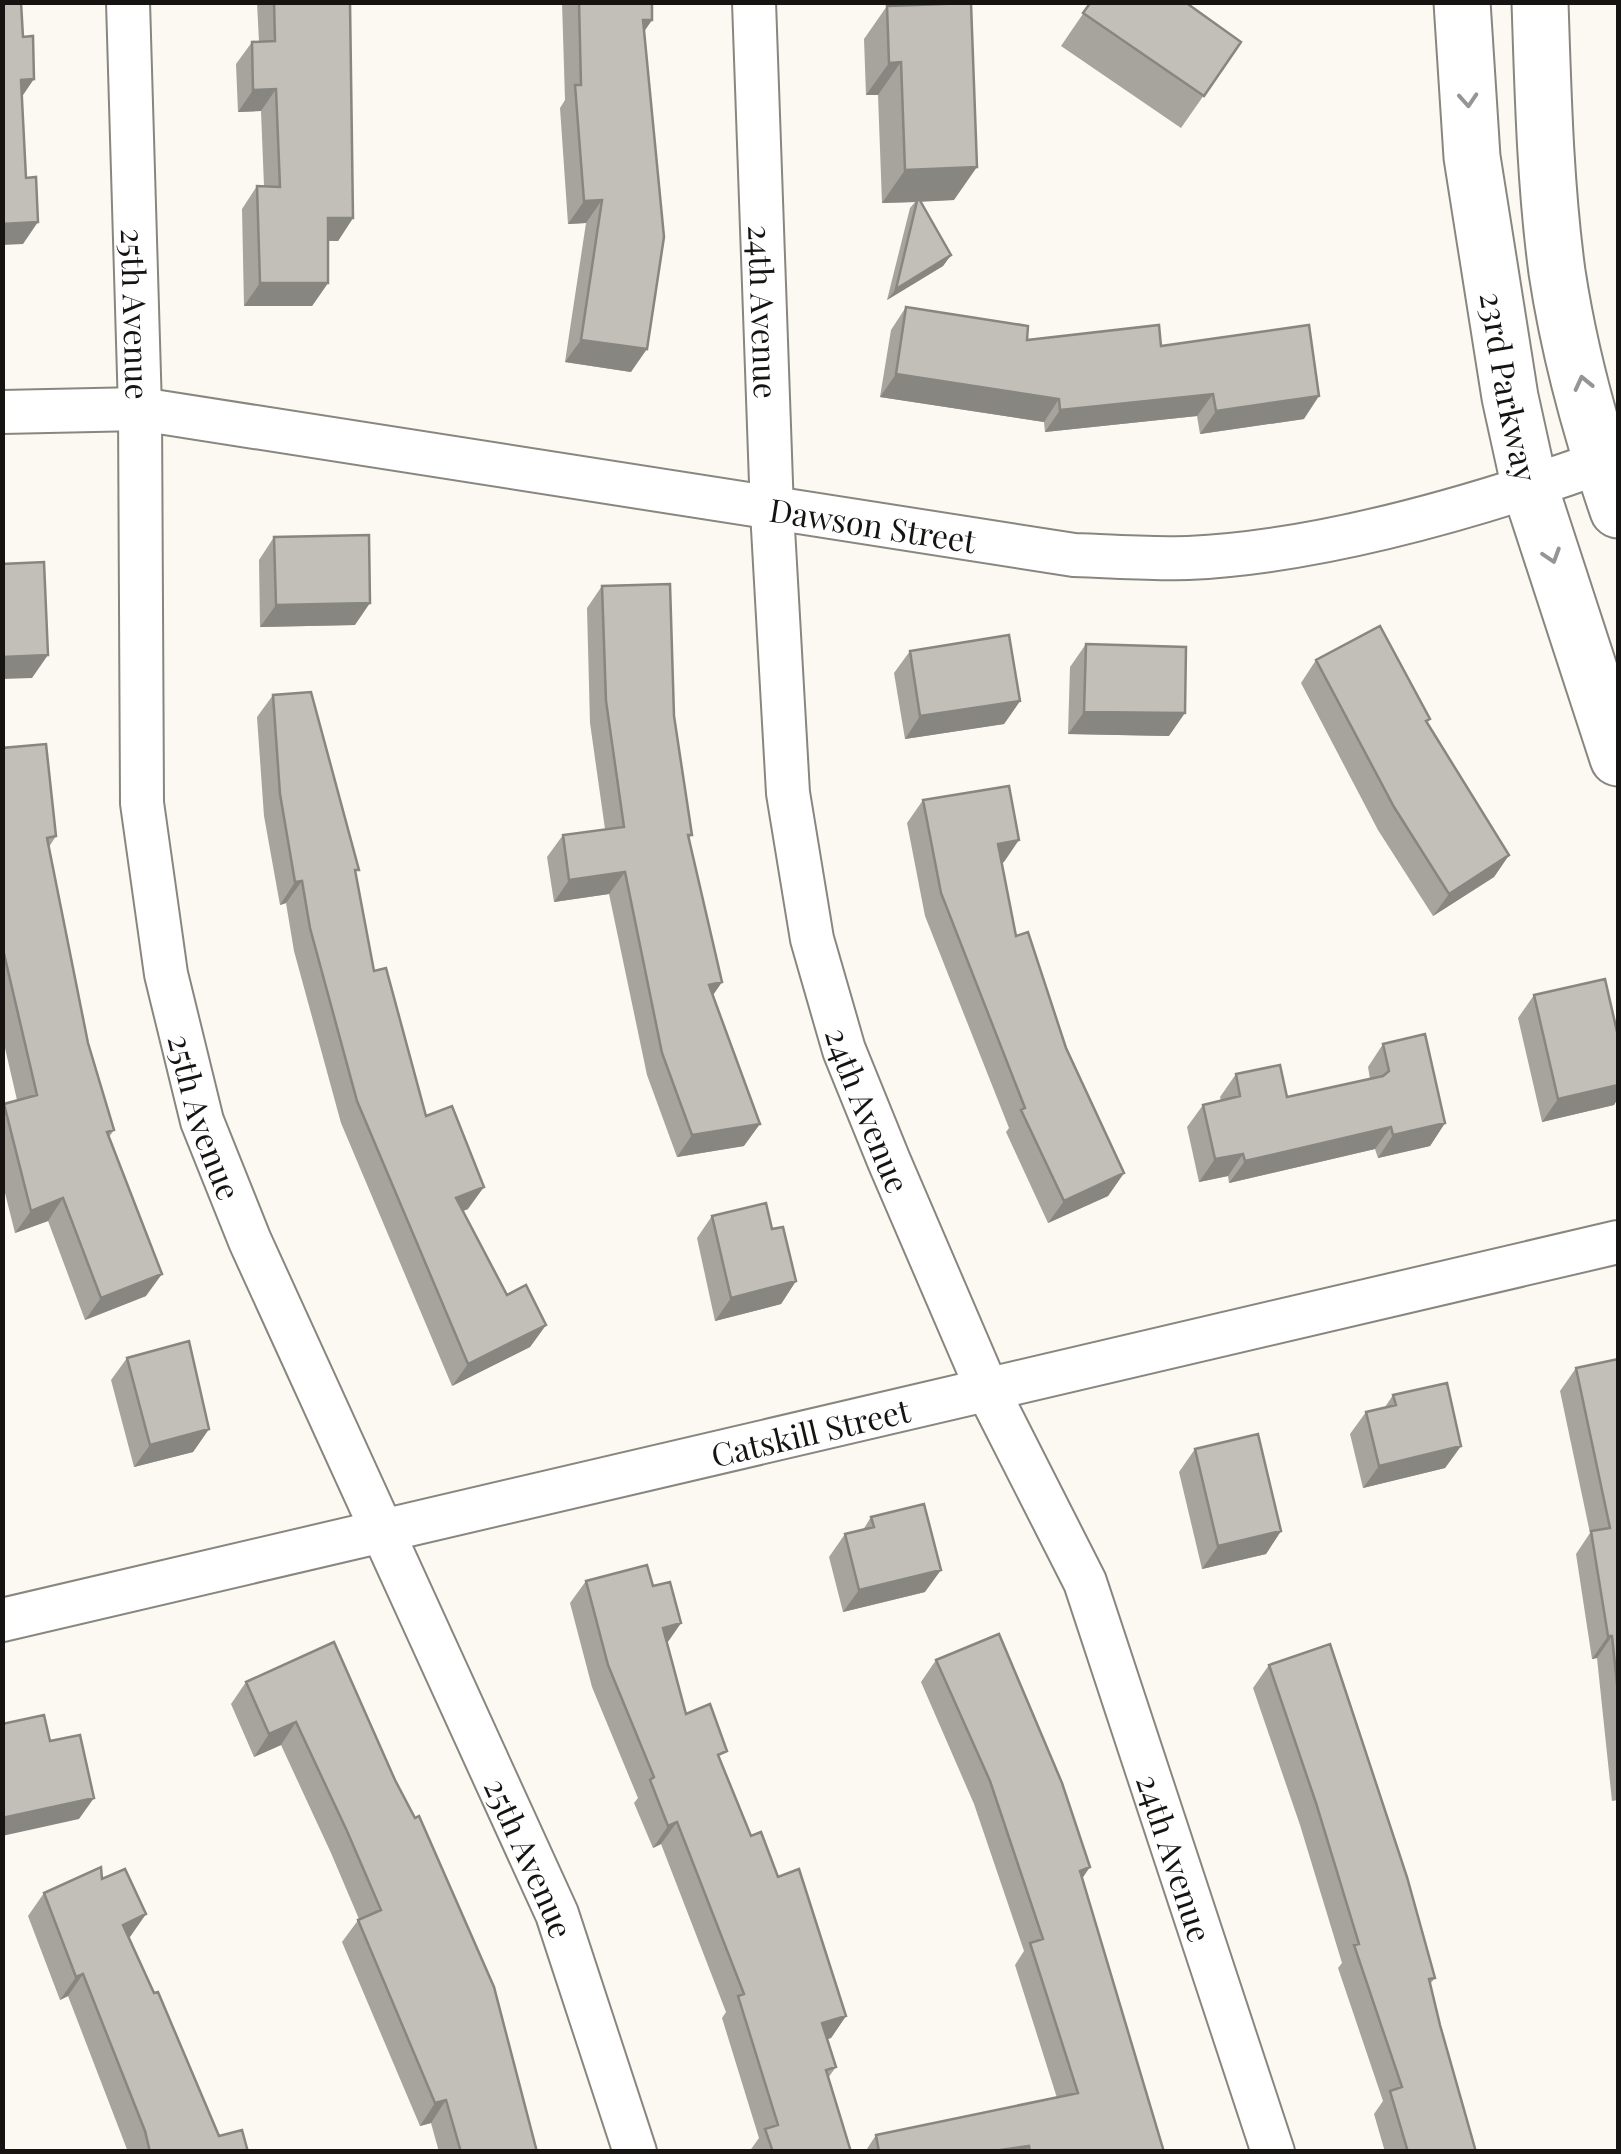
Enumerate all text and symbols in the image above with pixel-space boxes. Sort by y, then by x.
one-way arrow [1457,92,1478,108]
street label: 24th Avenue [740,224,790,399]
street label: 25th Avenue [113,228,161,400]
street label: 23rd Parkway [1472,289,1549,485]
one-way arrow [1574,375,1595,392]
street label: Dawson Street [767,486,980,561]
one-way arrow [1540,547,1561,564]
street label: 24th Avenue [817,1023,921,1199]
street label: 25th Avenue [160,1030,253,1206]
street label: Catskill Street [707,1387,914,1475]
street label: 24th Avenue [1128,1768,1224,1947]
street label: 25th Avenue [476,1771,585,1943]

